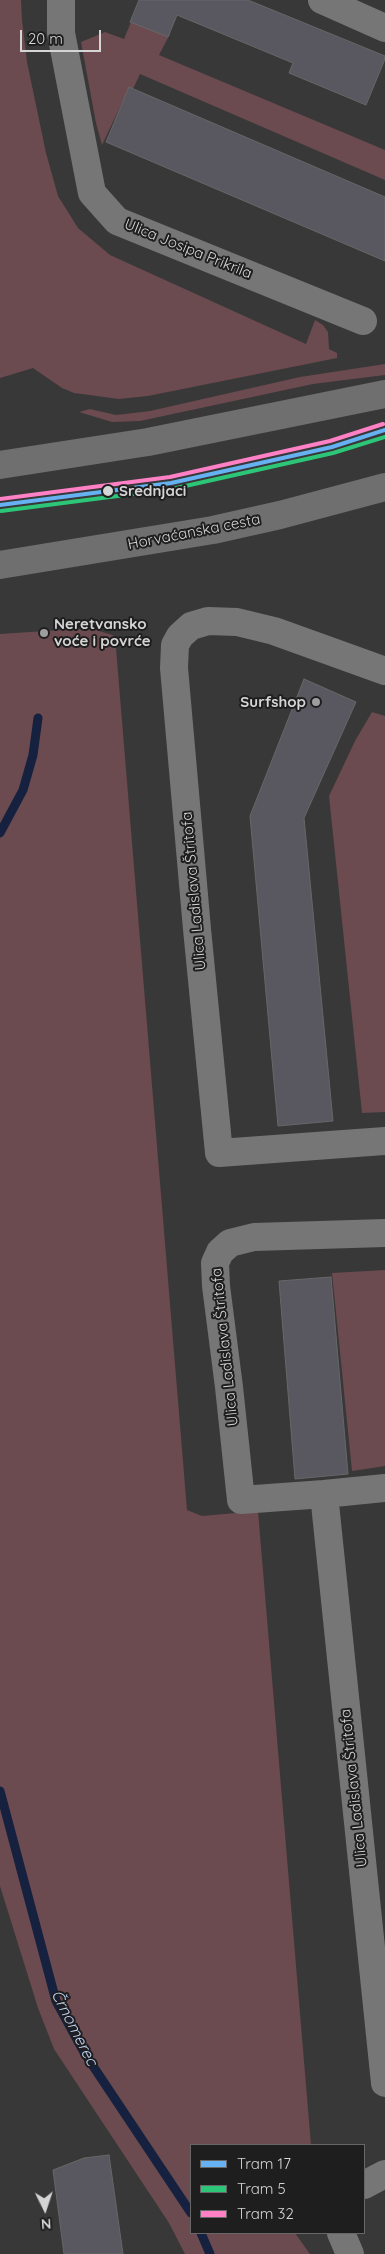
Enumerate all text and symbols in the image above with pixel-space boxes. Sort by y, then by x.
scale bar [22,20,104,52]
text: 20 m [28,29,63,48]
street label: Ulica Josipa Prikrila [122,215,254,283]
place label: Srednjaci [119,482,186,500]
marker: Srednjaci [101,484,115,498]
street label: Horvaćanska cesta [126,510,262,554]
place label: Neretvansko voće i povrće [54,615,151,650]
marker: Neretvansko voće i povrće [38,627,50,639]
place label: Surfshop [240,693,306,711]
marker: Surfshop [310,696,322,708]
street label: Ulica Ladislava Štritofa [178,811,210,971]
street label: Ulica Ladislava Štritofa [208,1267,242,1427]
street label: Ulica Ladislava Štritofa [337,1708,371,1868]
water label: Črnomerec [47,1987,101,2069]
legend [190,2144,365,2234]
text: Tram 17 [237,2154,291,2173]
text: Tram 5 [237,2179,286,2198]
north arrow [20,2184,70,2234]
text: Tram 32 [237,2204,294,2223]
text: N [40,2215,52,2233]

